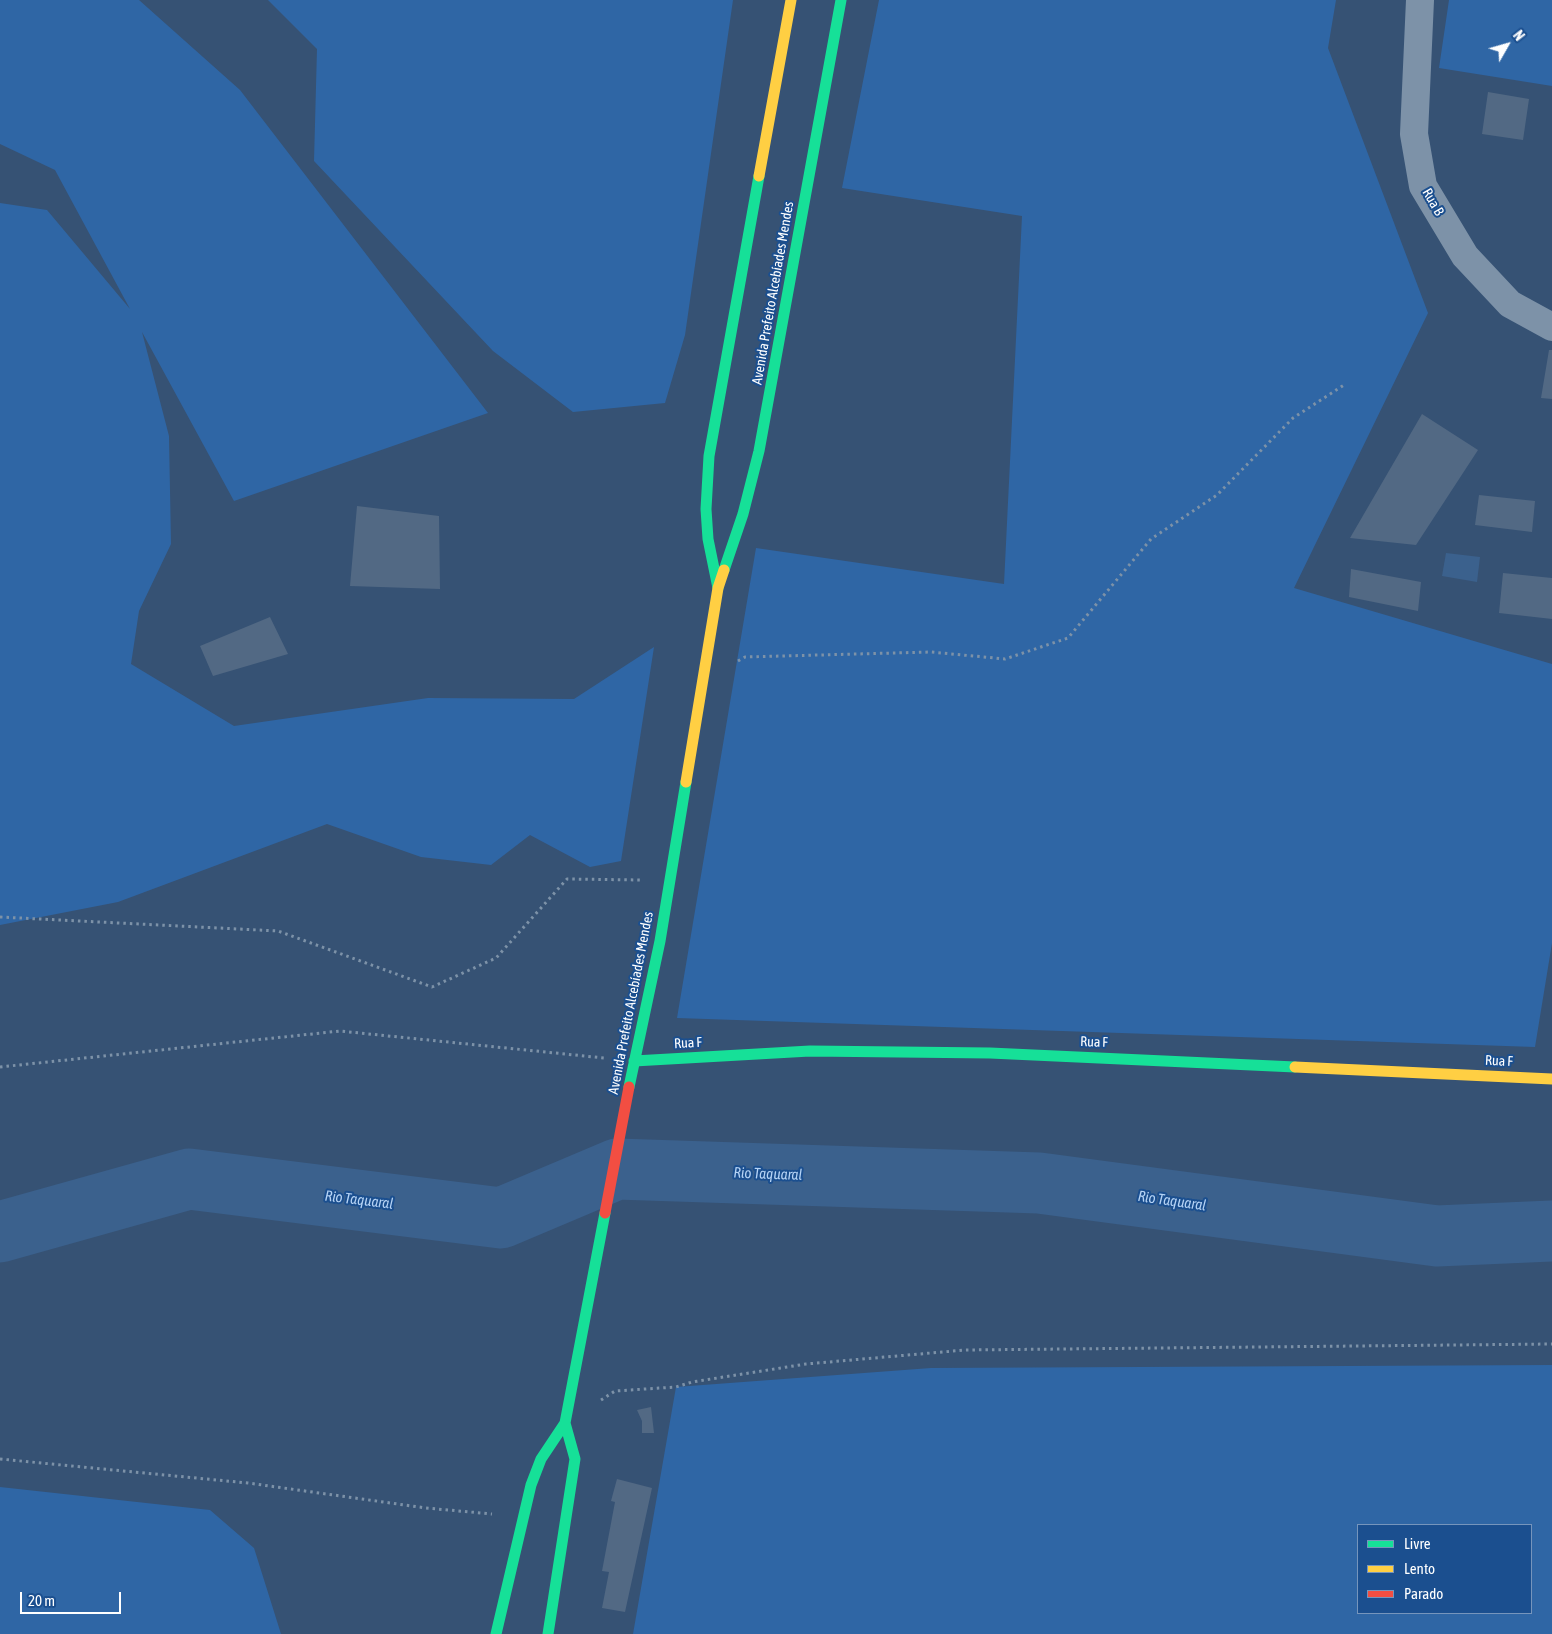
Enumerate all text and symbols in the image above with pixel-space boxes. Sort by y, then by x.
north arrow [1482,20,1532,70]
text: N [1510,28,1528,44]
street label: Rua B [1419,185,1447,219]
street label: Avenida Prefeito Alcebíades Mendes [749,200,797,386]
street label: Avenida Prefeito Alcebíades Mendes [605,910,657,1096]
street label: Rua F [1080,1033,1108,1051]
street label: Rua F [674,1034,702,1052]
street label: Rua F [1485,1052,1513,1070]
water label: Rio Taquaral [733,1164,803,1184]
water label: Rio Taquaral [324,1187,394,1213]
water label: Rio Taquaral [1137,1187,1207,1215]
legend [1357,1524,1532,1614]
text: Livre [1404,1535,1431,1552]
text: Lento [1404,1560,1435,1577]
scale bar [22,1582,124,1614]
text: Parado [1404,1585,1443,1602]
text: 20 m [28,1592,55,1609]

